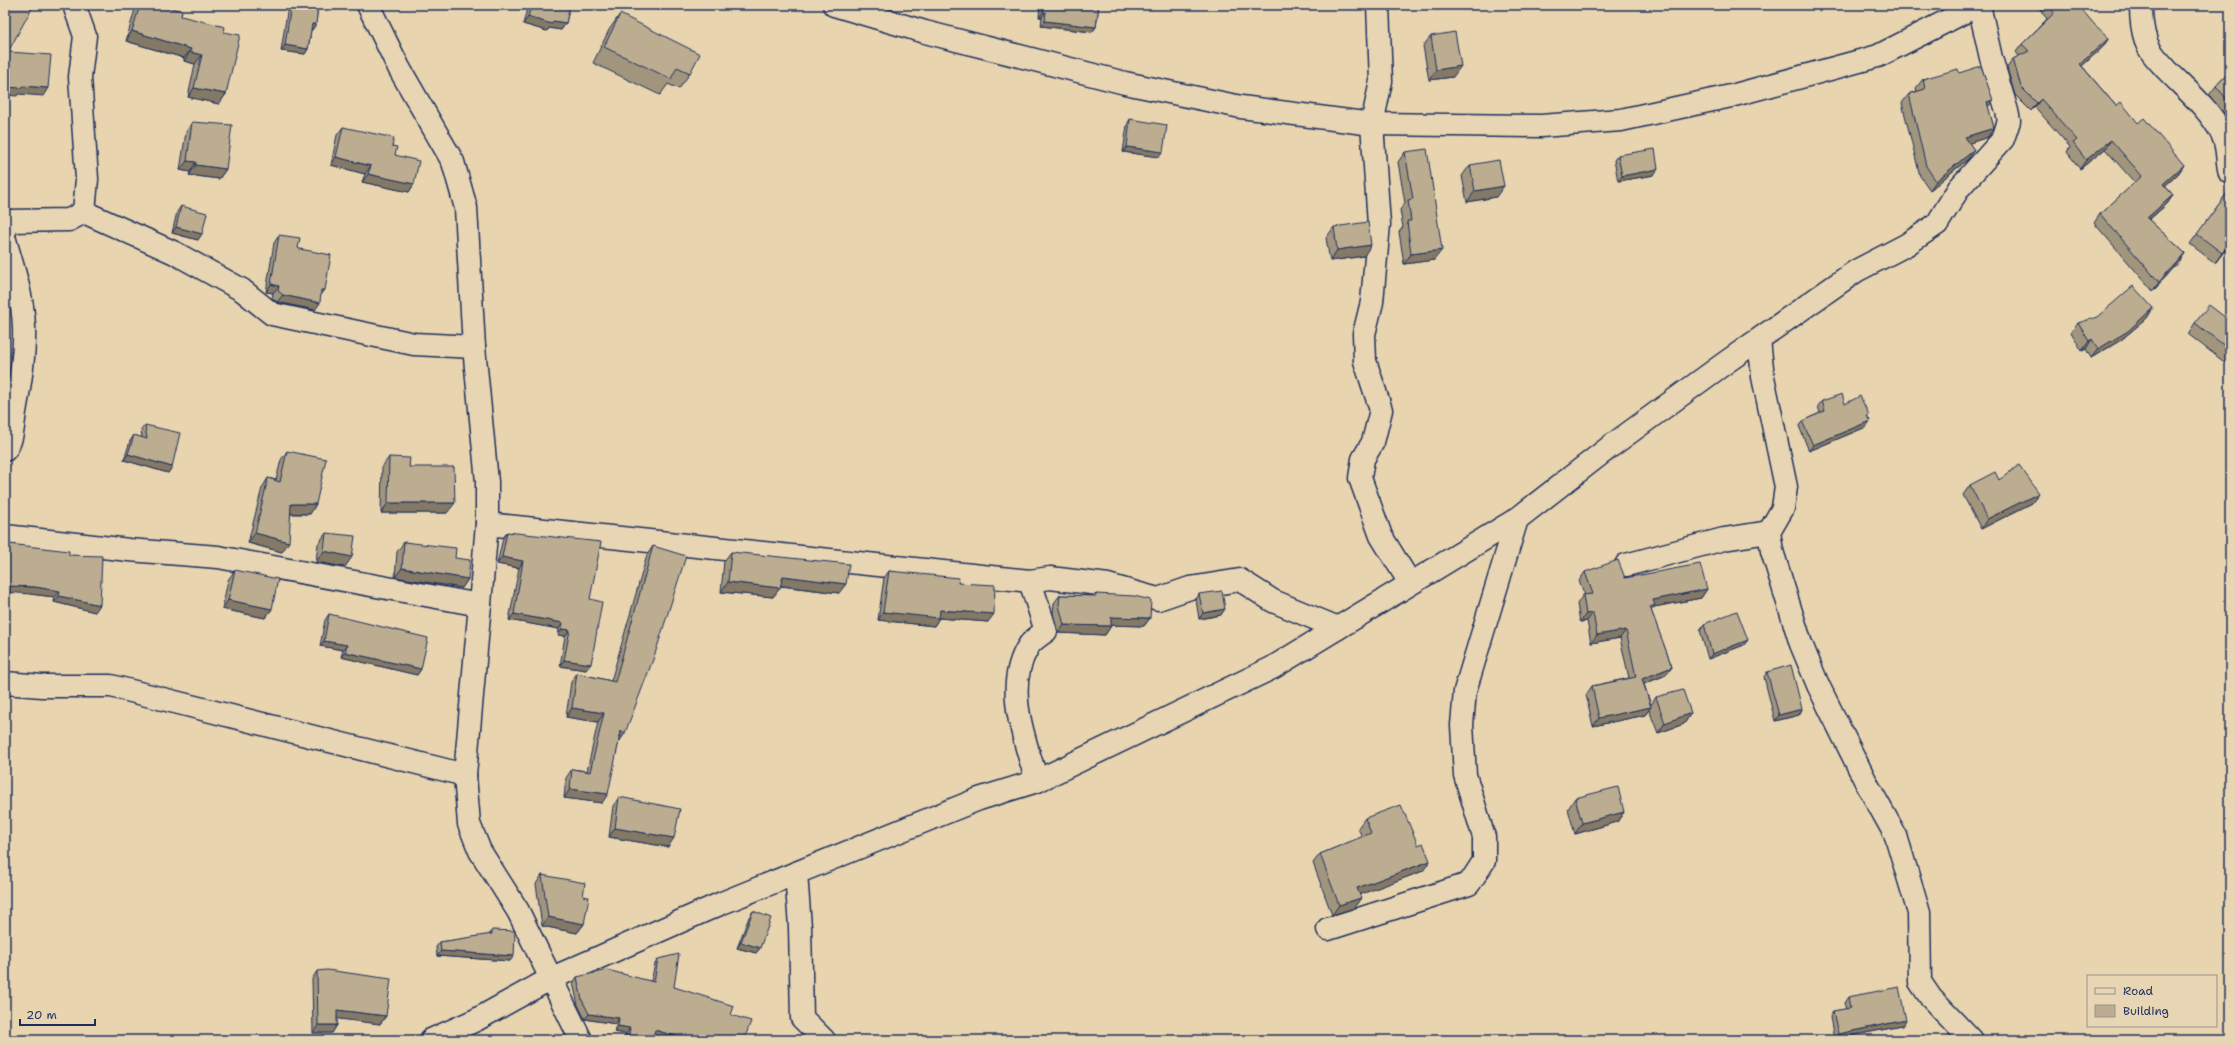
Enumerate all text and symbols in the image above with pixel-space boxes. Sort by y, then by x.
legend [2087,975,2217,1027]
text: Road [2123,983,2154,999]
scale bar [20,1001,95,1027]
text: Building [2123,1003,2169,1019]
text: 20 m [26,1007,57,1023]

